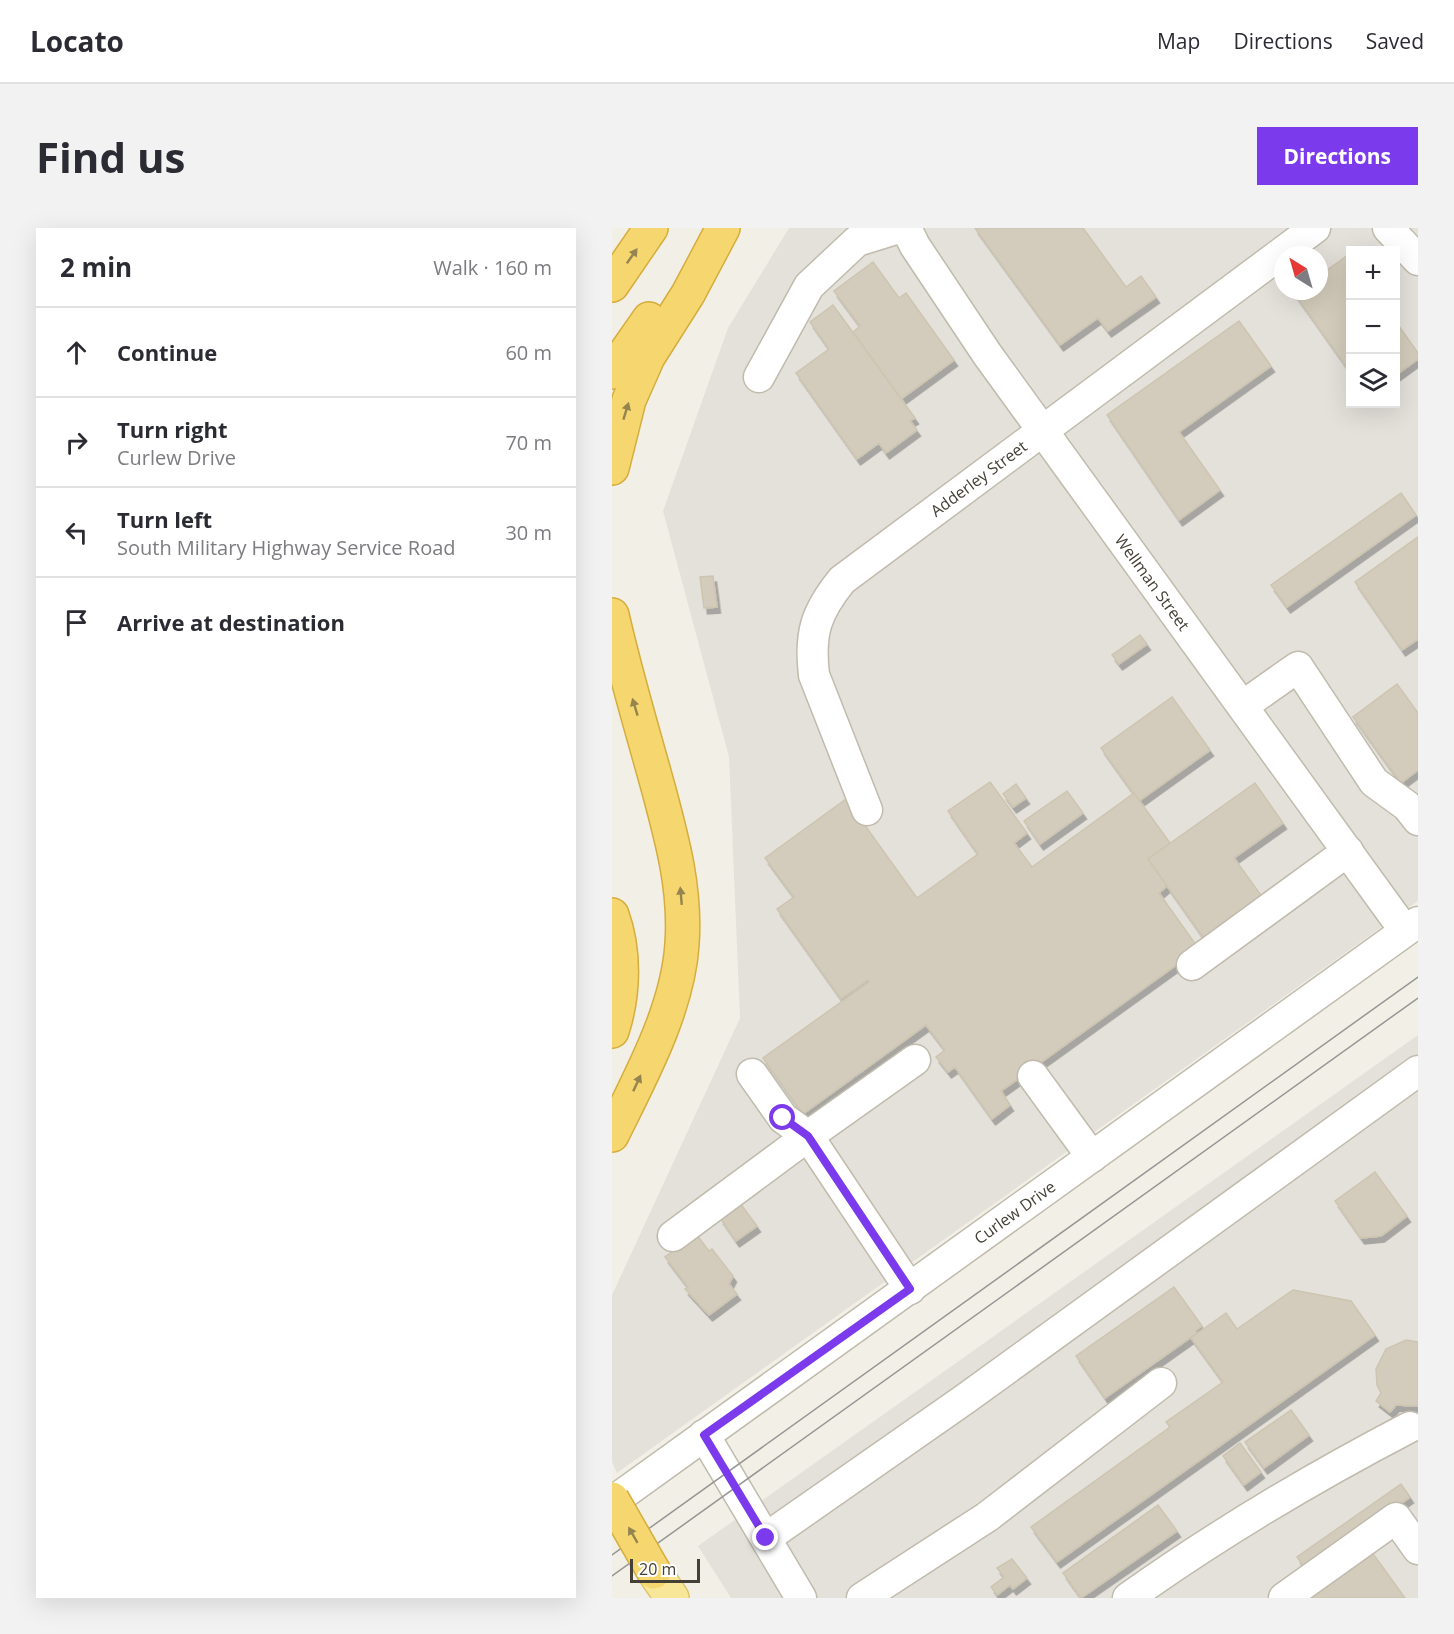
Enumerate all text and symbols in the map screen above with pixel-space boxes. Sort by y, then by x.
text: Locato [30,22,124,60]
text: Map [1157,27,1200,55]
text: Directions [1233,27,1333,55]
text: Saved [1366,27,1424,55]
button: Directions [1257,127,1418,185]
text: Find us [36,128,185,185]
north arrow [1274,246,1328,300]
map controls [1346,246,1400,408]
button: + [1346,246,1400,300]
text: 2 min [60,249,132,285]
one-way arrow [626,249,638,265]
text: Walk · 160 m [433,254,552,281]
button: − [1346,300,1400,354]
icon: ahead [60,336,93,369]
text: Continue [117,337,217,367]
text: 60 m [505,339,552,366]
button: layers [1346,354,1400,408]
one-way arrow [622,402,631,420]
text: Turn right [117,414,228,444]
icon: right [60,426,93,459]
text: 70 m [505,429,552,456]
street label: Adderley Street [926,435,1032,522]
text: Curlew Drive [117,444,236,471]
text: Turn left [117,504,212,534]
icon: left [60,516,93,549]
text: 30 m [505,519,552,546]
street label: Wellman Street [1110,530,1195,635]
text: South Military Highway Service Road [117,534,456,561]
icon: arrive [60,606,93,639]
text: Arrive at destination [117,607,345,637]
one-way arrow [630,698,639,716]
one-way arrow [676,886,686,905]
one-way arrow [632,1073,642,1091]
route start [769,1104,795,1130]
street label: Curlew Drive [970,1176,1060,1249]
route end [752,1524,778,1550]
one-way arrow [628,1527,639,1543]
scale bar [630,1556,700,1584]
text: 20 m [639,1558,676,1580]

